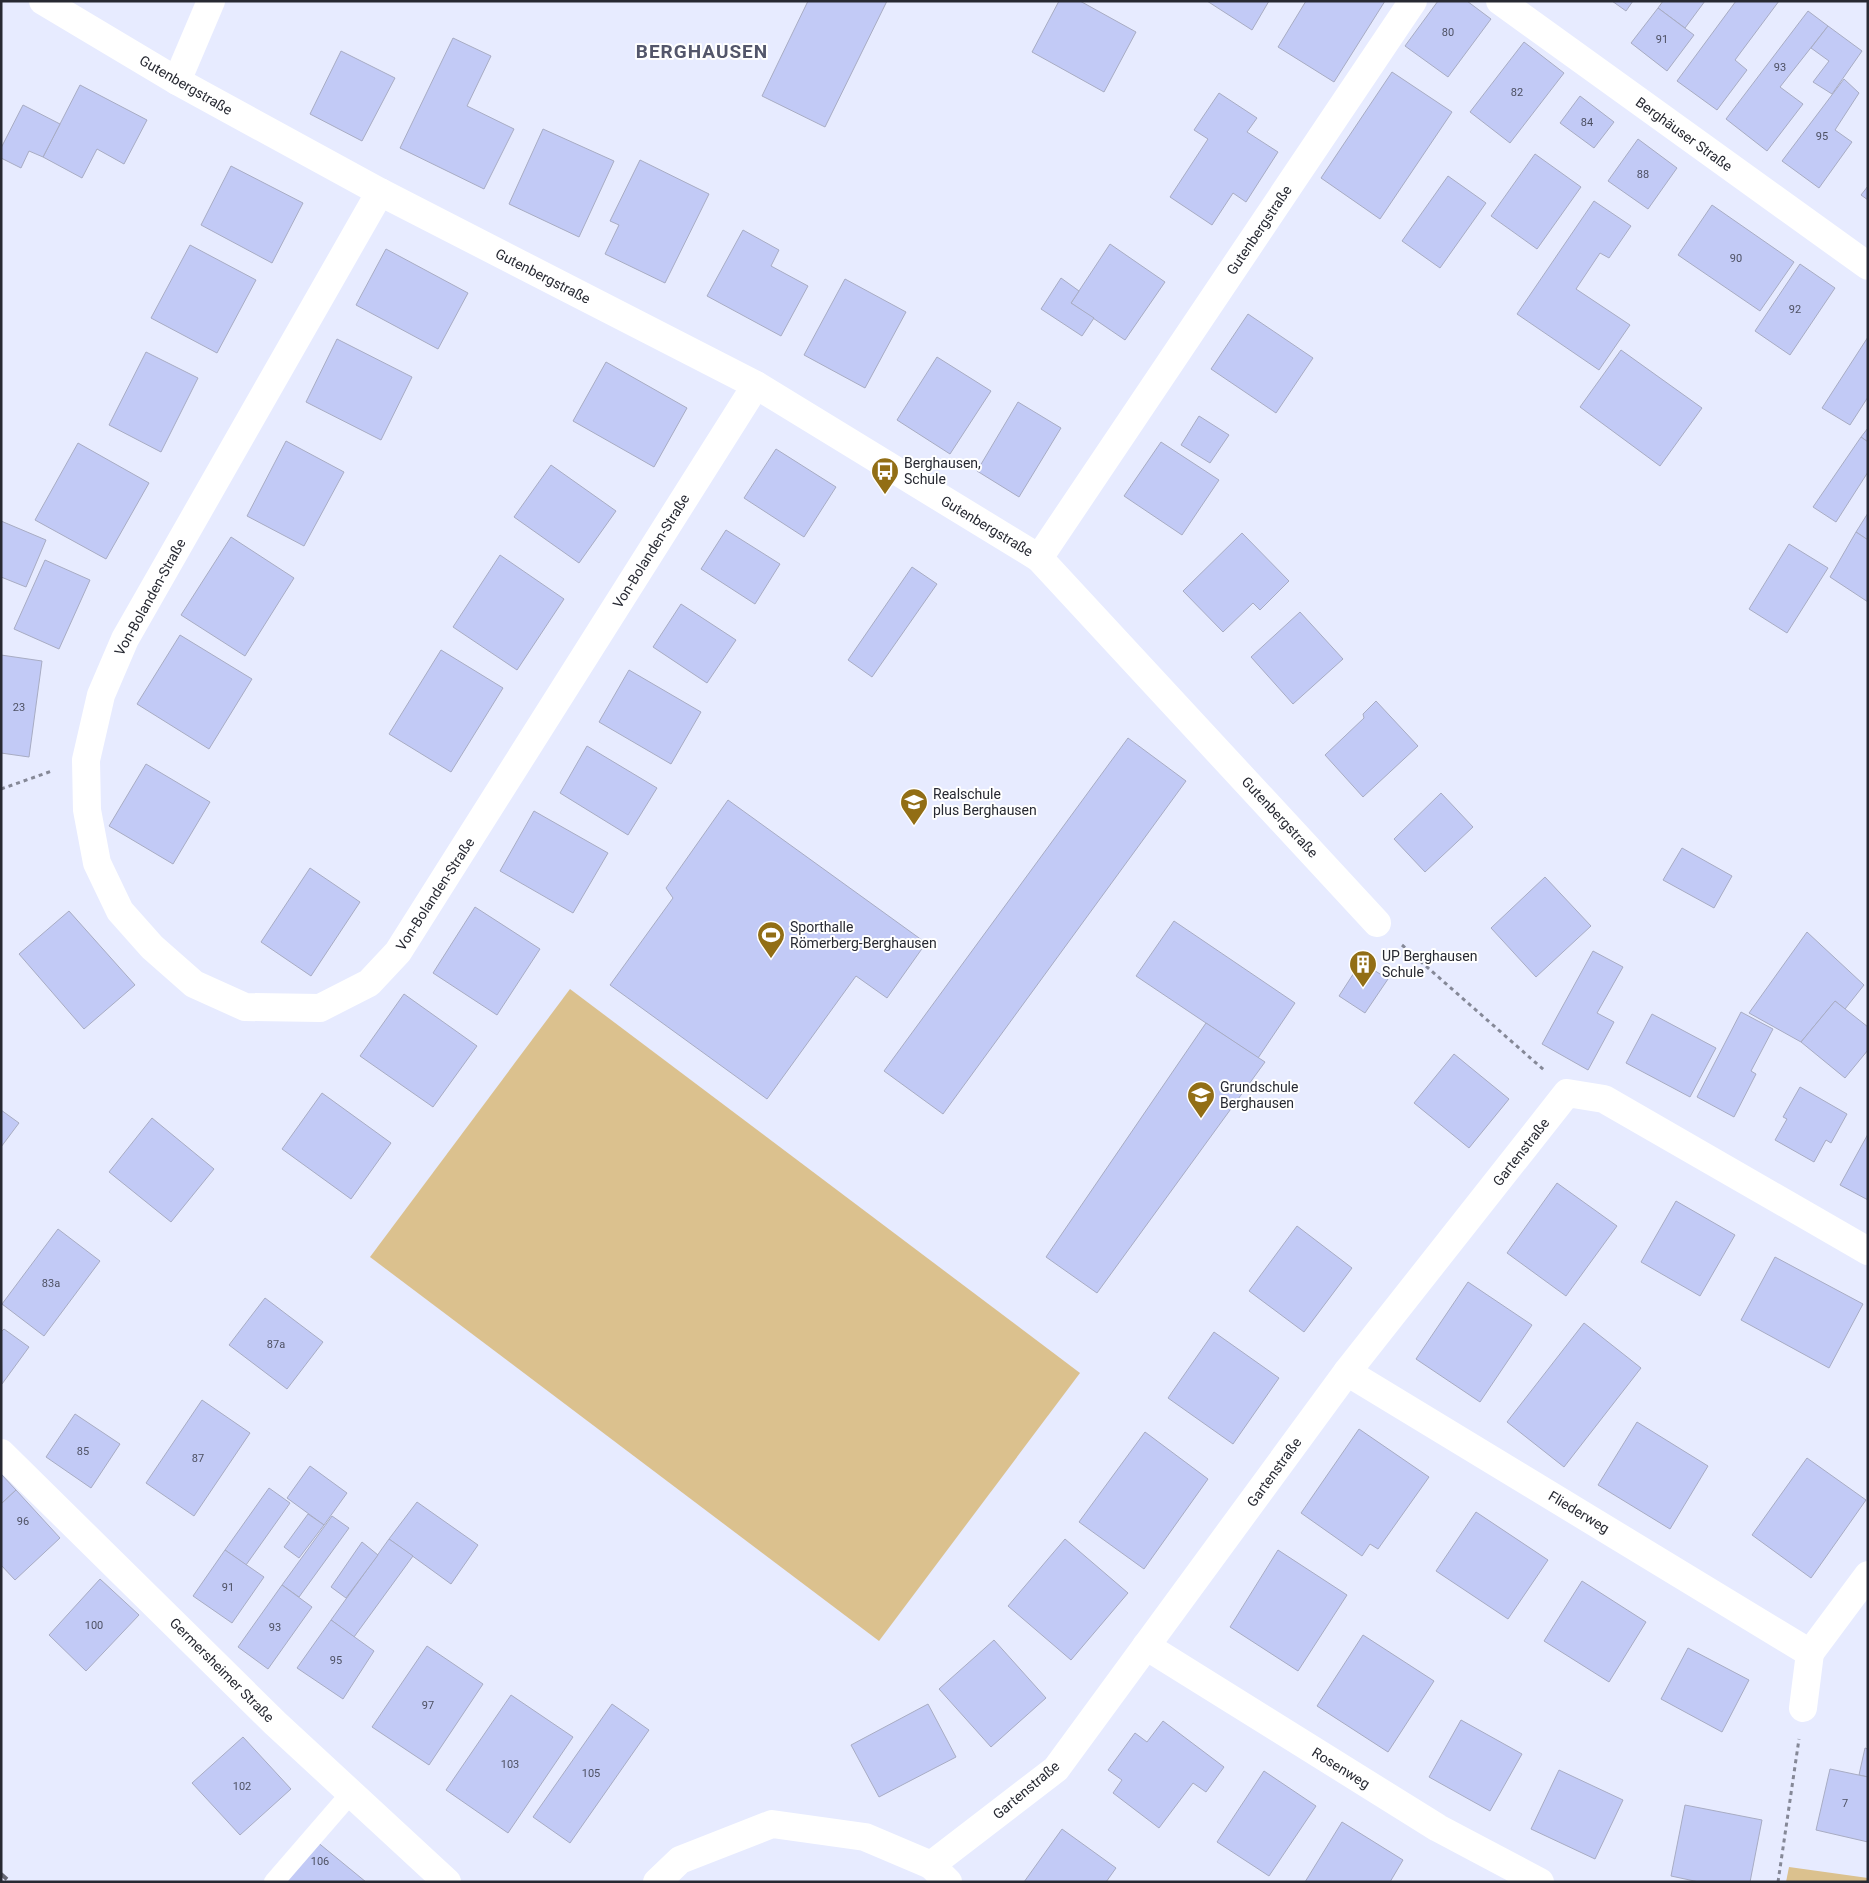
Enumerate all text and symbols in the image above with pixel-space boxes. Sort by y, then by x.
house number: 80 [1442,26,1454,39]
house number: 91 [1656,33,1668,46]
district label: BERGHAUSEN [636,40,768,63]
street label: Gutenbergstraße [137,52,235,118]
house number: 93 [1774,61,1786,74]
house number: 82 [1511,86,1523,99]
street label: Berghäuser Straße [1633,94,1735,174]
house number: 84 [1581,116,1593,129]
house number: 95 [1816,130,1828,143]
house number: 88 [1637,168,1649,181]
street label: Gutenbergstraße [1223,182,1295,278]
street label: Gutenbergstraße [493,245,593,307]
house number: 90 [1730,252,1742,265]
house number: 92 [1789,303,1801,316]
place label: Berghausen, Schule [904,455,981,487]
bus stop icon: Berghausen, Schule [870,456,900,495]
street label: Von-Bolanden-Straße [609,491,693,611]
street label: Gutenbergstraße [938,492,1036,560]
street label: Von-Bolanden-Straße [111,536,189,658]
house number: 23 [13,701,25,714]
street label: Gutenbergstraße [1239,773,1321,861]
place label: Realschule plus Berghausen [933,786,1037,818]
school or university icon: Realschule plus Berghausen [899,787,929,826]
street label: Von-Bolanden-Straße [393,835,477,953]
place label: Sporthalle Römerberg-Berghausen [790,919,937,951]
sports icon: Sporthalle Römerberg-Berghausen [756,920,786,959]
place label: UP Berghausen Schule [1382,948,1477,980]
building icon: UP Berghausen Schule [1348,949,1378,988]
place label: Grundschule Berghausen [1220,1079,1298,1111]
school or university icon: Grundschule Berghausen [1186,1080,1216,1119]
street label: Gartenstraße [1490,1115,1552,1189]
house number: 83a [42,1277,60,1290]
house number: 87a [267,1338,285,1351]
street label: Gartenstraße [1244,1434,1304,1510]
house number: 85 [77,1445,89,1458]
house number: 87 [192,1452,204,1465]
street label: Fliederweg [1546,1488,1612,1536]
house number: 96 [17,1515,29,1528]
house number: 91 [222,1581,234,1594]
street label: Germersheimer Straße [167,1615,277,1725]
house number: 100 [85,1619,103,1632]
house number: 93 [269,1621,281,1634]
house number: 95 [330,1654,342,1667]
house number: 97 [422,1699,434,1712]
street label: Rosenweg [1309,1744,1373,1792]
house number: 103 [501,1758,519,1771]
street label: Gartenstraße [990,1758,1062,1822]
house number: 105 [582,1767,600,1780]
house number: 102 [233,1780,251,1793]
house number: 7 [1842,1797,1848,1810]
house number: 106 [311,1855,329,1868]

